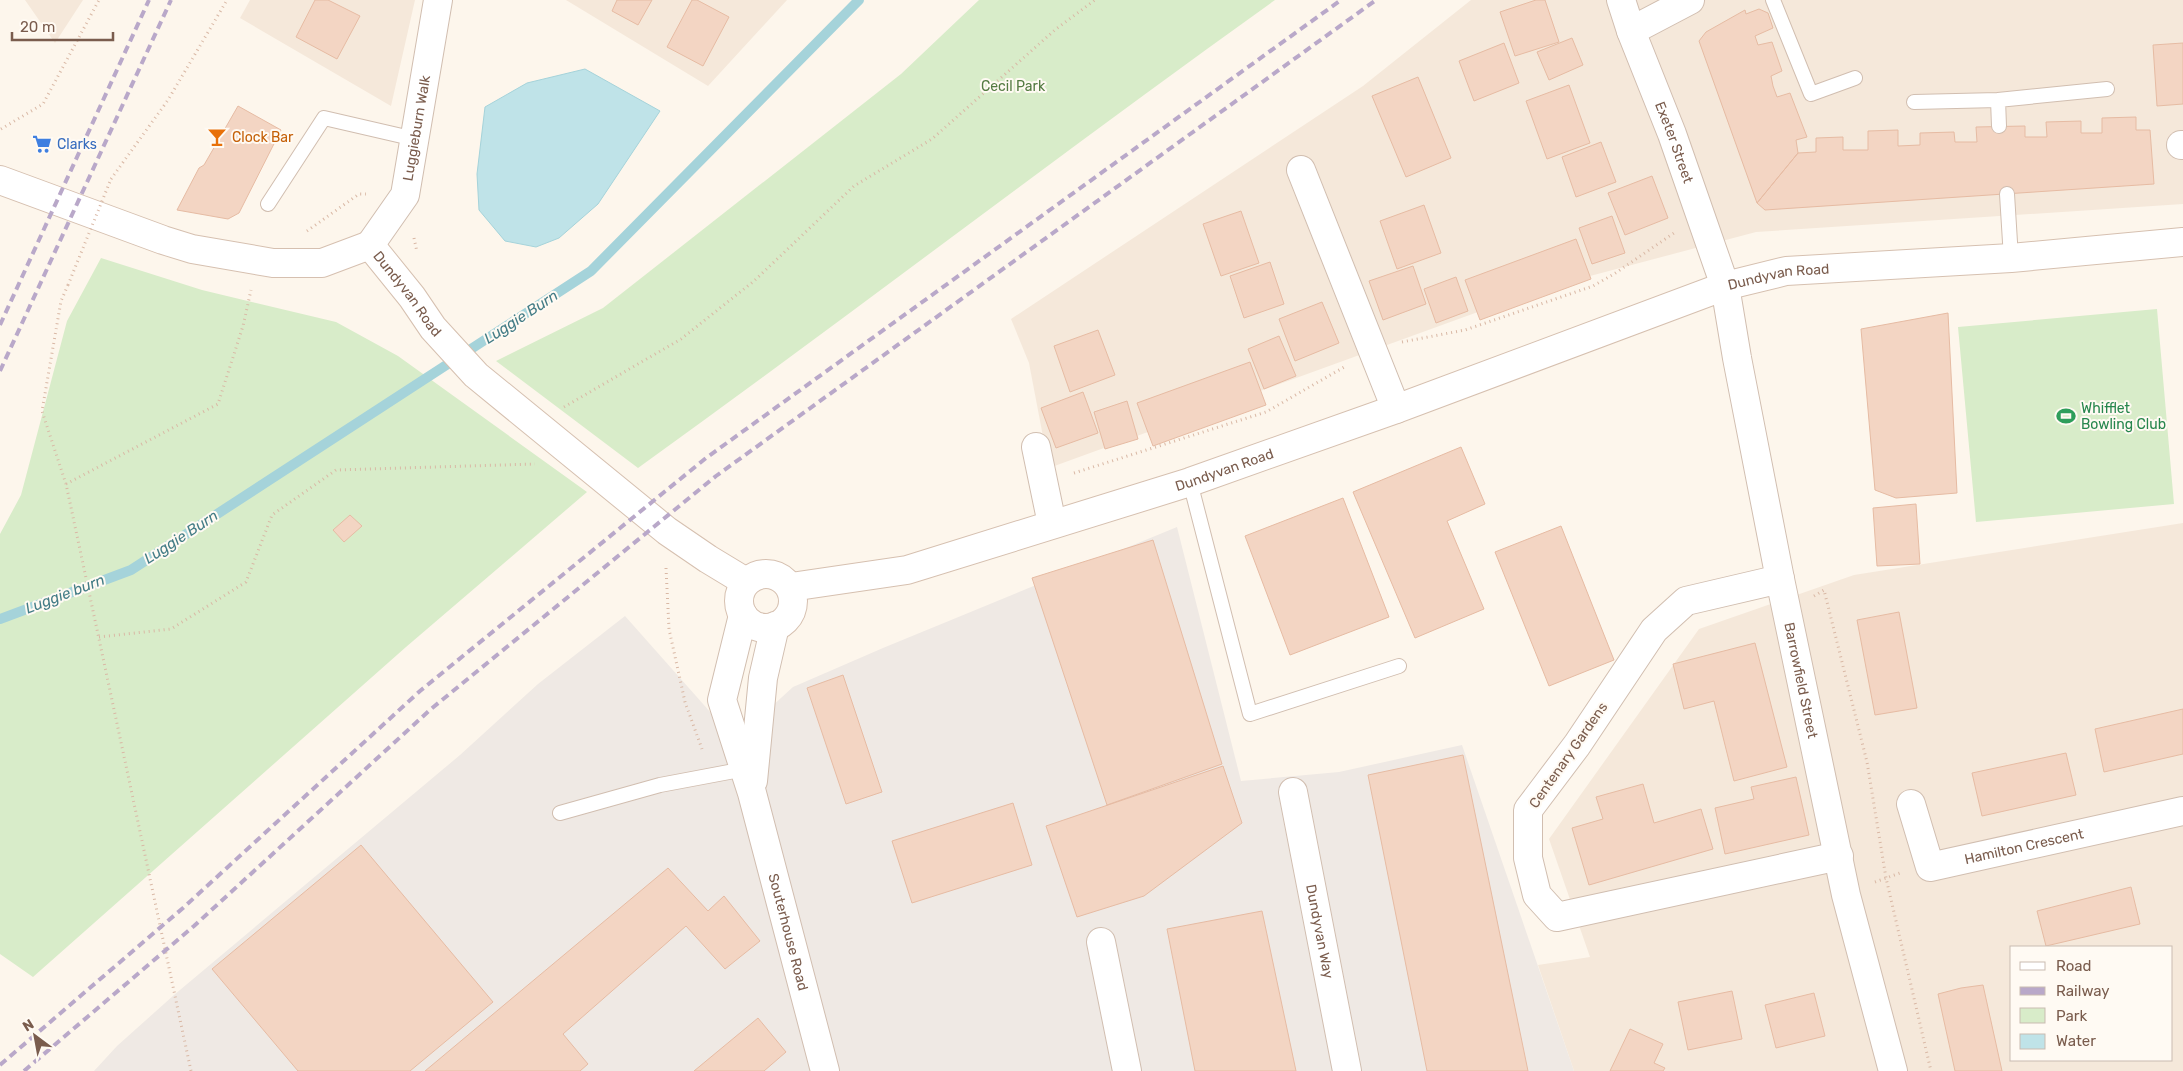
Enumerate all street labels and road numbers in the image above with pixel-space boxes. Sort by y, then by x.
street label: Luggieburn Walk [400,73,434,182]
street label: Exeter Street [1651,99,1697,186]
street label: Dundyvan Road [369,248,445,340]
street label: Dundyvan Road [1726,261,1830,294]
street label: Dundyvan Road [1173,445,1276,495]
street label: Barrowfield Street [1780,621,1821,740]
street label: Centenary Gardens [1525,699,1611,812]
street label: Hamilton Crescent [1963,825,2086,868]
street label: Souterhouse Road [764,872,812,993]
street label: Dundyvan Way [1302,883,1337,980]

